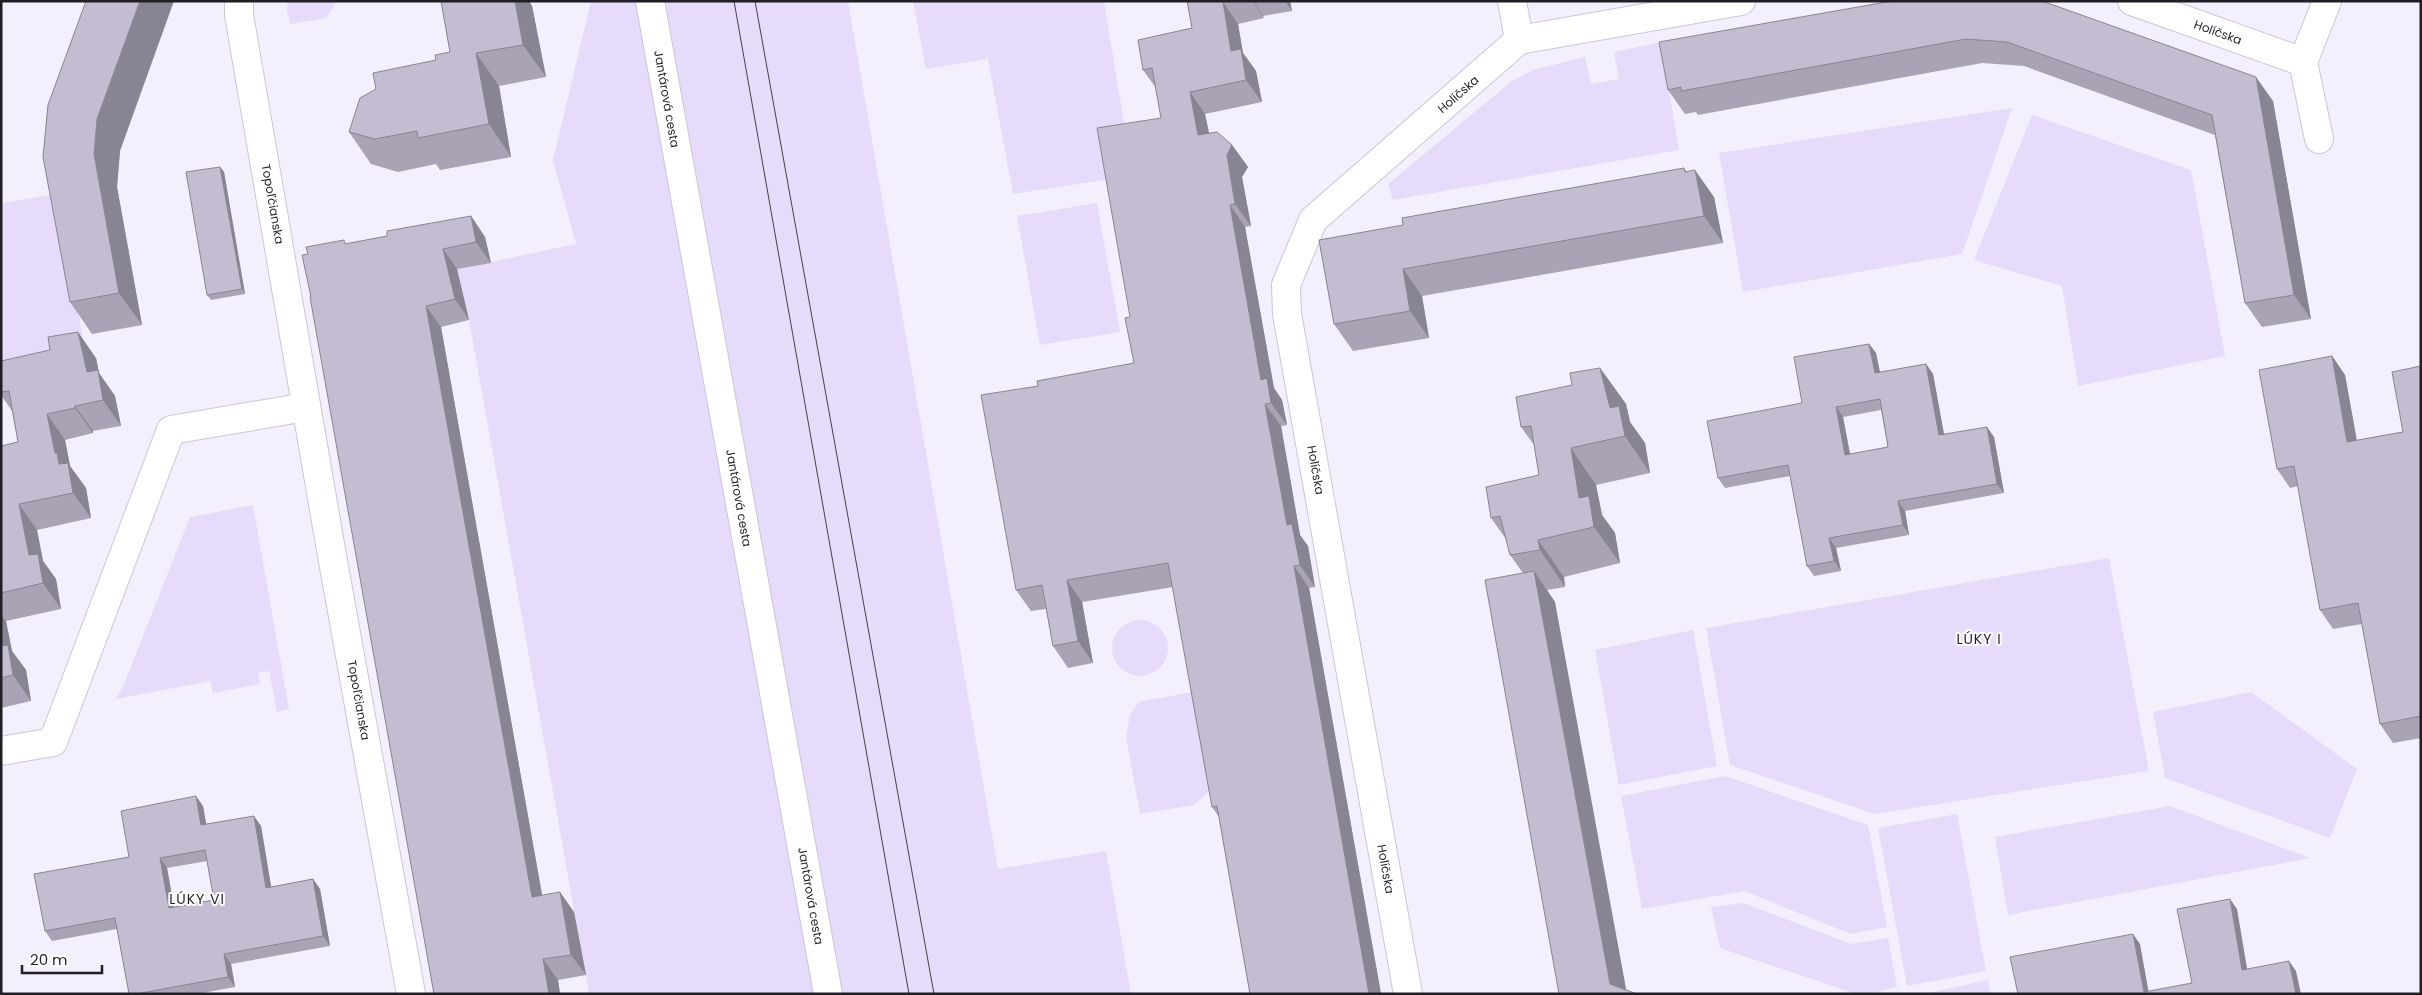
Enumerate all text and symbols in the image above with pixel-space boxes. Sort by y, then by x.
street label: Holíčska [2192,16,2244,48]
street label: Jantárová cesta [650,49,684,149]
street label: Holíčska [1434,71,1482,117]
street label: Topoľčianska [258,163,288,245]
street label: Holíčska [1303,444,1329,496]
street label: Jantárová cesta [722,448,756,548]
district label: LÚKY I [1956,629,2002,649]
street label: Topoľčianska [344,659,374,741]
street label: Holíčska [1373,843,1399,895]
street label: Jantárová cesta [794,846,828,946]
district label: LÚKY VI [169,889,225,909]
scale bar [22,942,102,974]
text: 20 m [30,949,68,970]

